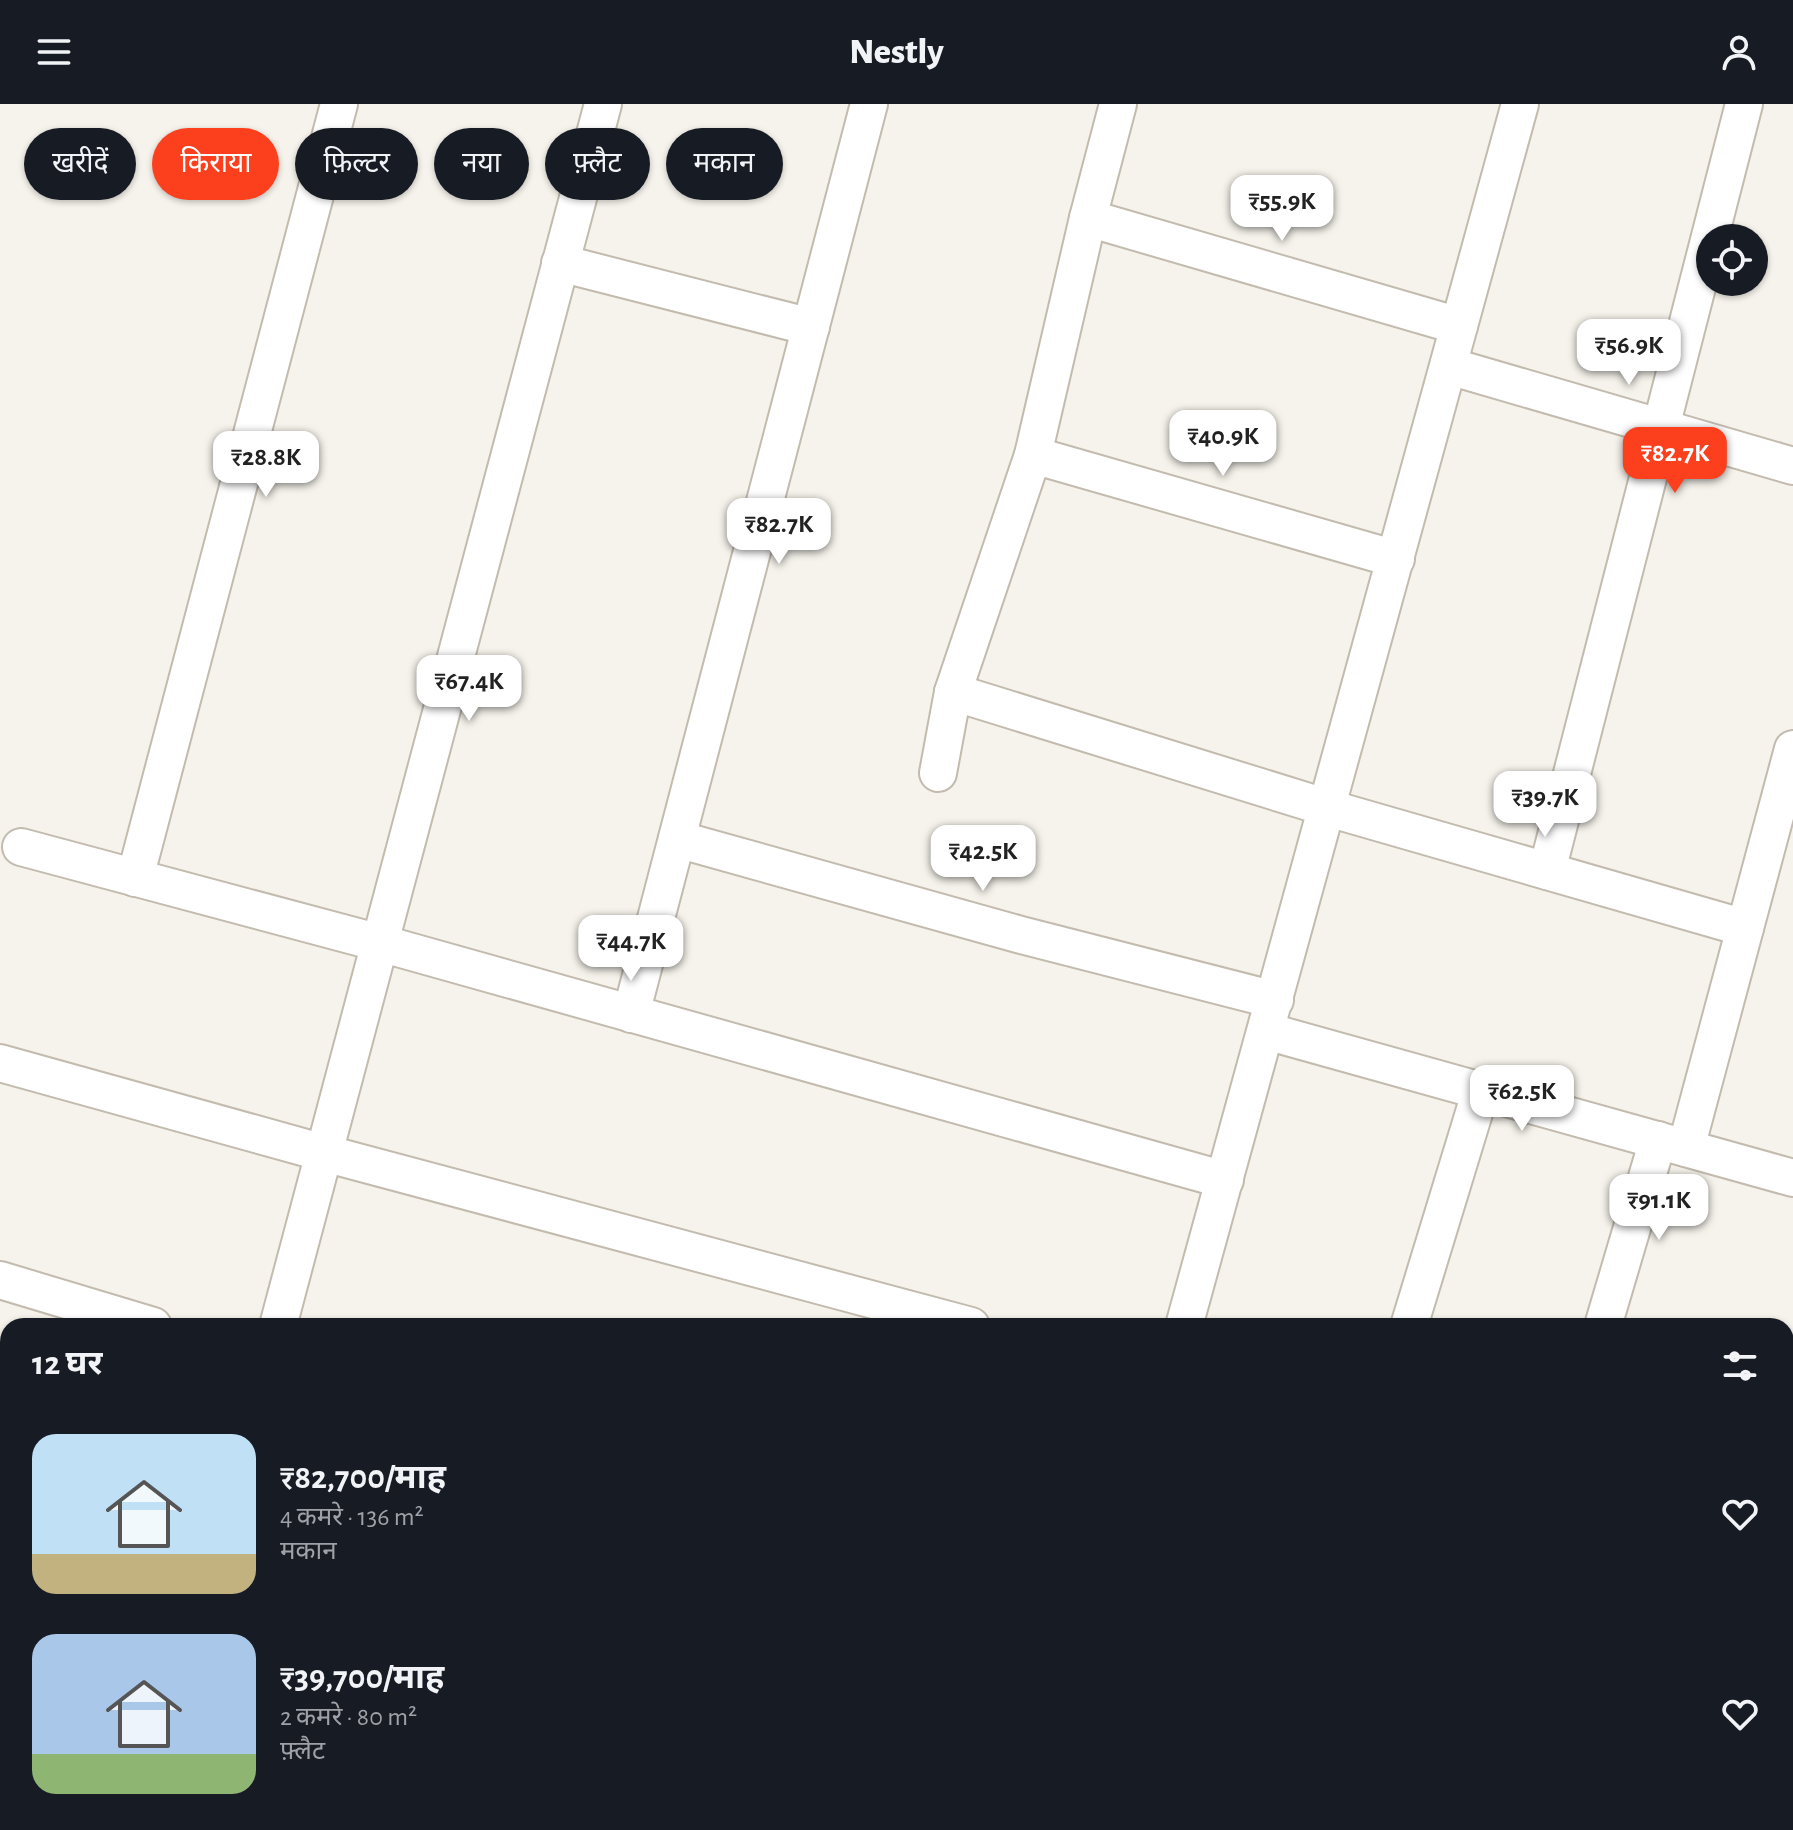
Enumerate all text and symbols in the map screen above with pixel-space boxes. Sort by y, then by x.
icon: menu [32,30,76,74]
icon: person [1717,30,1761,74]
text: Nestly [849,34,944,70]
chip: खरीदें [24,128,136,200]
chip: किराया [152,128,279,200]
chip: फ़िल्टर [295,128,418,200]
chip: नया [434,128,529,200]
chip: फ़्लैट [545,128,650,200]
chip: मकान [666,128,783,200]
pin: ₹55.9K [1217,175,1347,243]
text: ₹55.9K [1248,188,1316,214]
map controls [1696,224,1768,296]
button: locate [1696,224,1768,296]
pin: ₹56.9K [1564,319,1694,387]
text: ₹56.9K [1595,332,1663,358]
pin: ₹40.9K [1158,410,1288,478]
text: ₹40.9K [1187,423,1259,449]
pin: ₹82.7K [1610,427,1740,495]
pin: ₹28.8K [201,431,331,499]
text: ₹82.7K [1641,440,1709,466]
text: ₹28.8K [231,444,301,470]
pin: ₹82.7K [714,498,844,566]
text: ₹82.7K [745,511,813,537]
pin: ₹67.4K [404,655,534,723]
text: ₹67.4K [435,668,503,694]
pin: ₹39.7K [1480,771,1610,839]
text: ₹39.7K [1511,784,1579,810]
pin: ₹42.5K [918,825,1048,893]
text: ₹42.5K [949,838,1017,864]
pin: ₹44.7K [566,915,696,983]
text: ₹44.7K [596,928,666,954]
pin: ₹62.5K [1457,1065,1587,1133]
text: ₹62.5K [1488,1078,1556,1104]
pin: ₹91.1K [1594,1174,1724,1242]
text: ₹91.1K [1627,1187,1691,1213]
icon: filters [1718,1344,1762,1388]
text: 12 घर [32,1347,102,1381]
text: ₹82,700/माह [280,1461,446,1495]
icon: home [96,1466,192,1562]
icon: heart [1718,1492,1762,1536]
text: 4 कमरे · 136 m² [280,1504,424,1530]
text: मकान [280,1538,337,1564]
text: ₹39,700/माह [280,1661,444,1695]
icon: home [96,1666,192,1762]
icon: heart [1718,1692,1762,1736]
text: 2 कमरे · 80 m² [280,1704,417,1730]
text: फ़्लैट [280,1738,325,1764]

